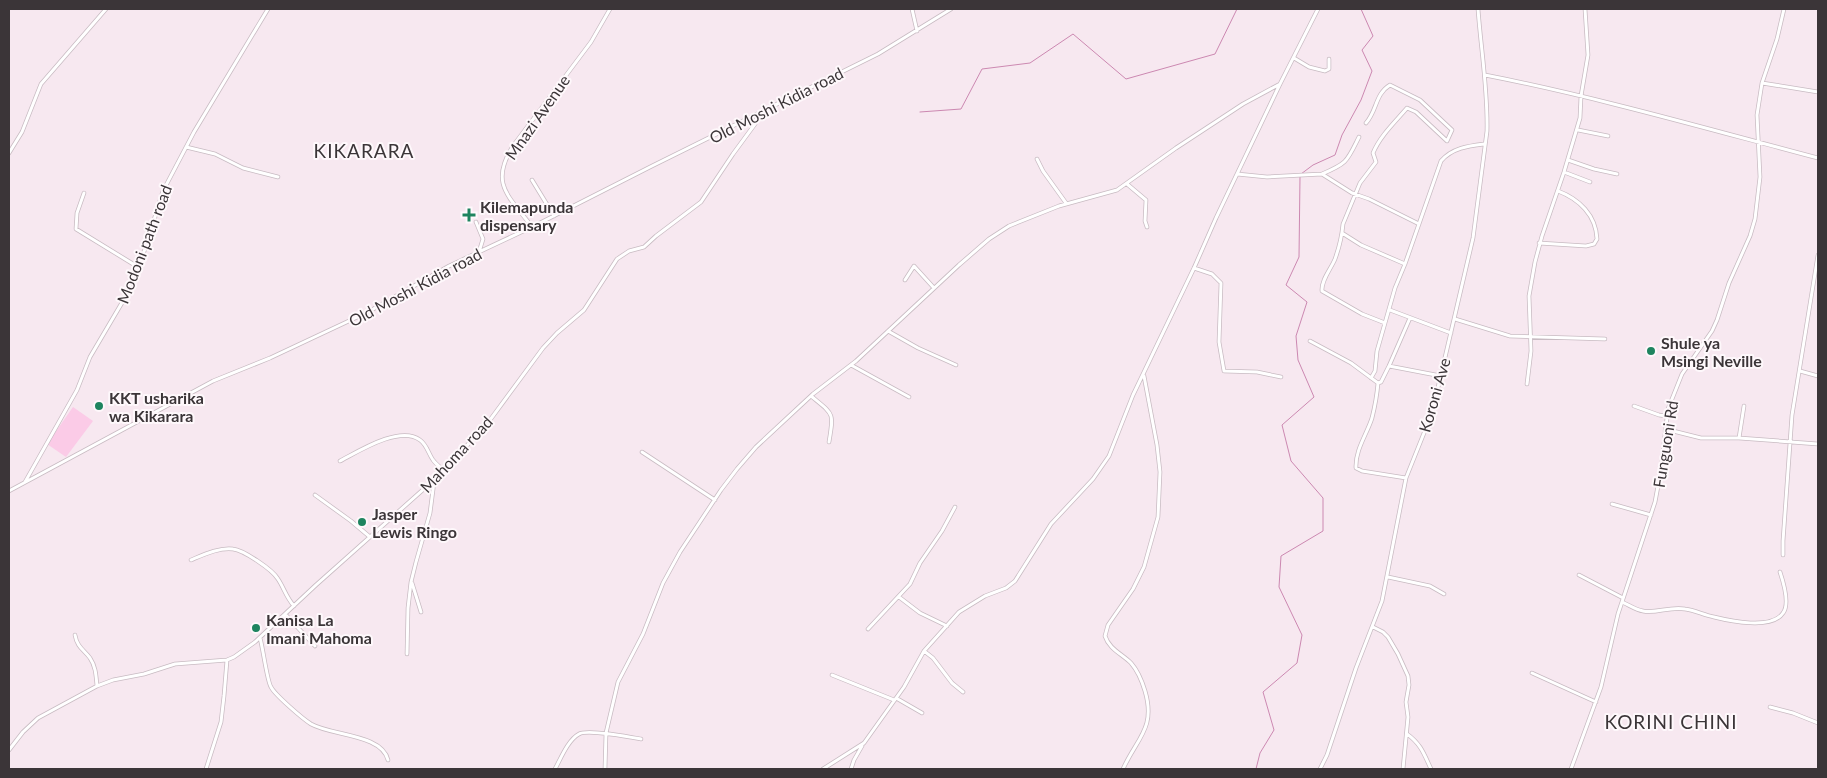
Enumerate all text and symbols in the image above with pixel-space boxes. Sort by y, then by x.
street label: Old Moshi Kidia road [706,63,846,147]
street label: Mnazi Avenue [501,71,573,163]
district label: KIKARARA [314,139,414,162]
street label: Modoni path road [113,182,175,306]
place label: Kilemapunda dispensary [480,197,573,234]
marker: Kilemapunda dispensary [462,208,476,222]
street label: Old Moshi Kidia road [345,244,485,330]
place label: Shule ya Msingi Neville [1661,333,1762,370]
marker: Shule ya Msingi Neville [1645,345,1657,357]
street label: Koroni Ave [1414,356,1454,434]
place label: KKT usharika wa Kikarara [109,388,204,425]
street label: Funguoni Rd [1649,399,1681,489]
marker: KKT usharika wa Kikarara [93,400,105,412]
street label: Mahoma road [416,412,496,496]
place label: Jasper Lewis Ringo [372,504,457,541]
marker: Jasper Lewis Ringo [356,516,368,528]
place label: Kanisa La Imani Mahoma [266,610,372,647]
marker: Kanisa La Imani Mahoma [250,622,262,634]
district label: KORINI CHINI [1604,710,1738,733]

